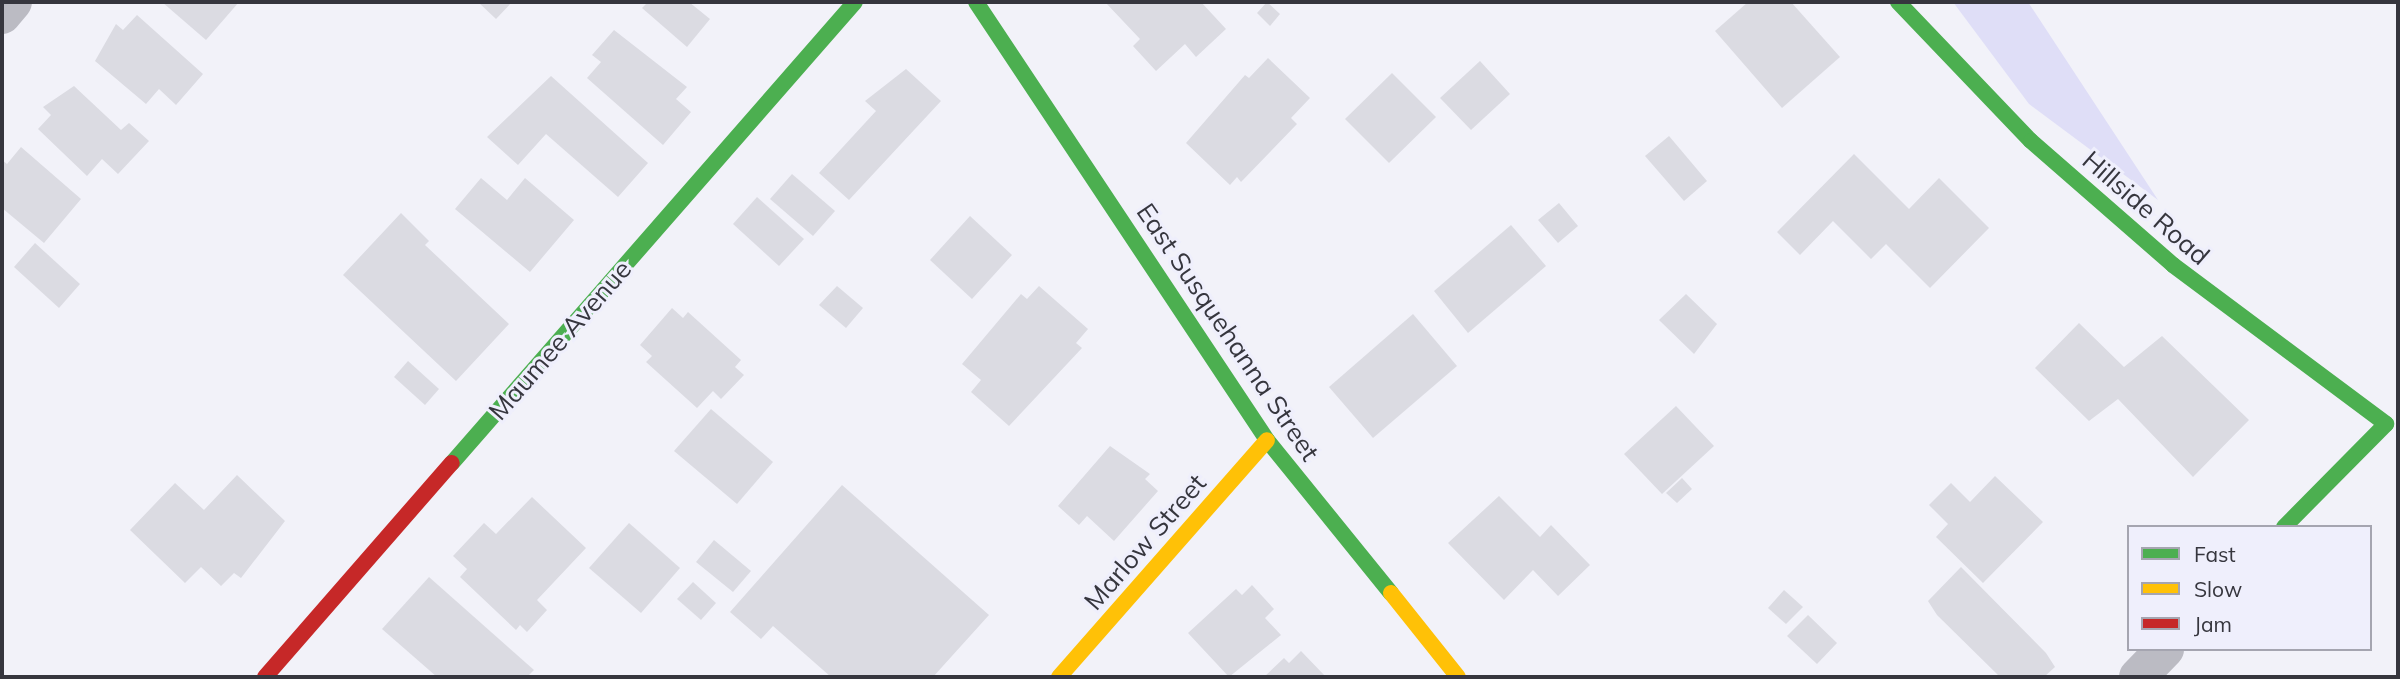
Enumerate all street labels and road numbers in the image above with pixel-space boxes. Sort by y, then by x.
street label: Hillside Road [2076,144,2216,272]
street label: East Susquehanna Street [1130,197,1326,467]
street label: Maumee Avenue [482,254,638,426]
street label: Marlow Street [1078,468,1212,616]

